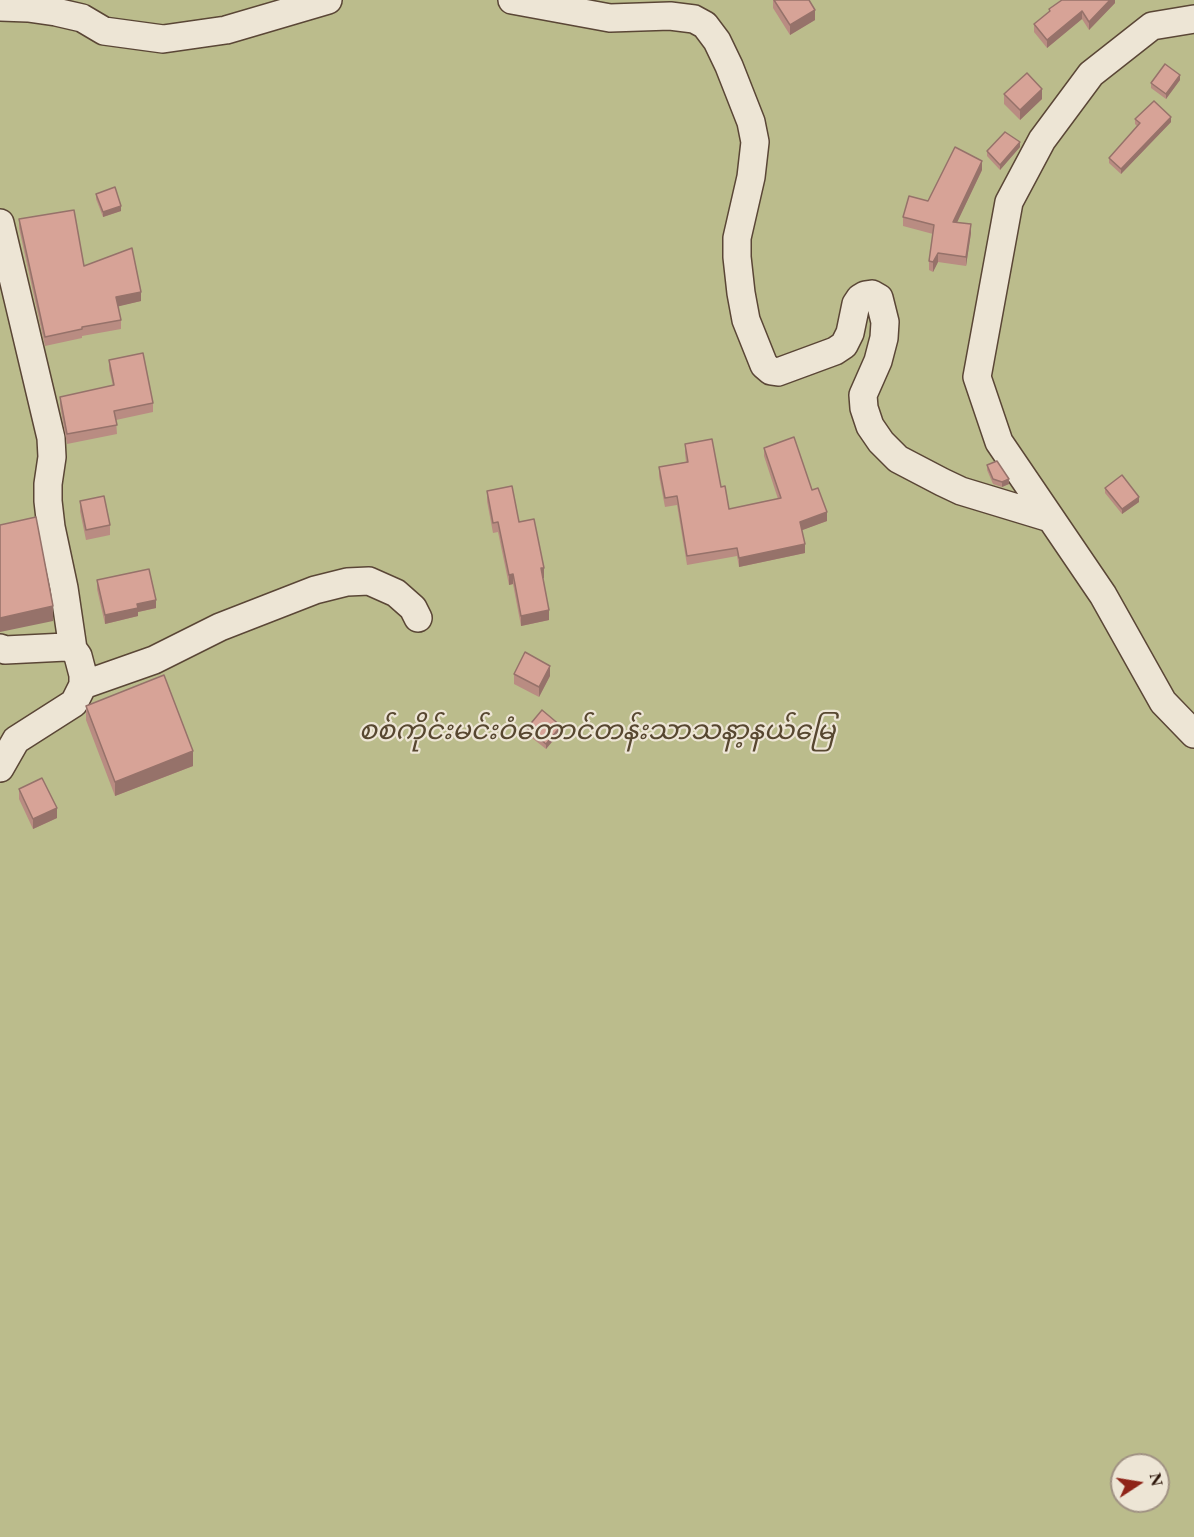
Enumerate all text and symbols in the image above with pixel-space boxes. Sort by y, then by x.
park label: စစ်ကိုင်းမင်းဝံတောင်တန်းသာသနာ့နယ်မြေ [359,716,835,748]
north arrow [1110,1453,1170,1513]
text: N [1145,1471,1168,1488]

